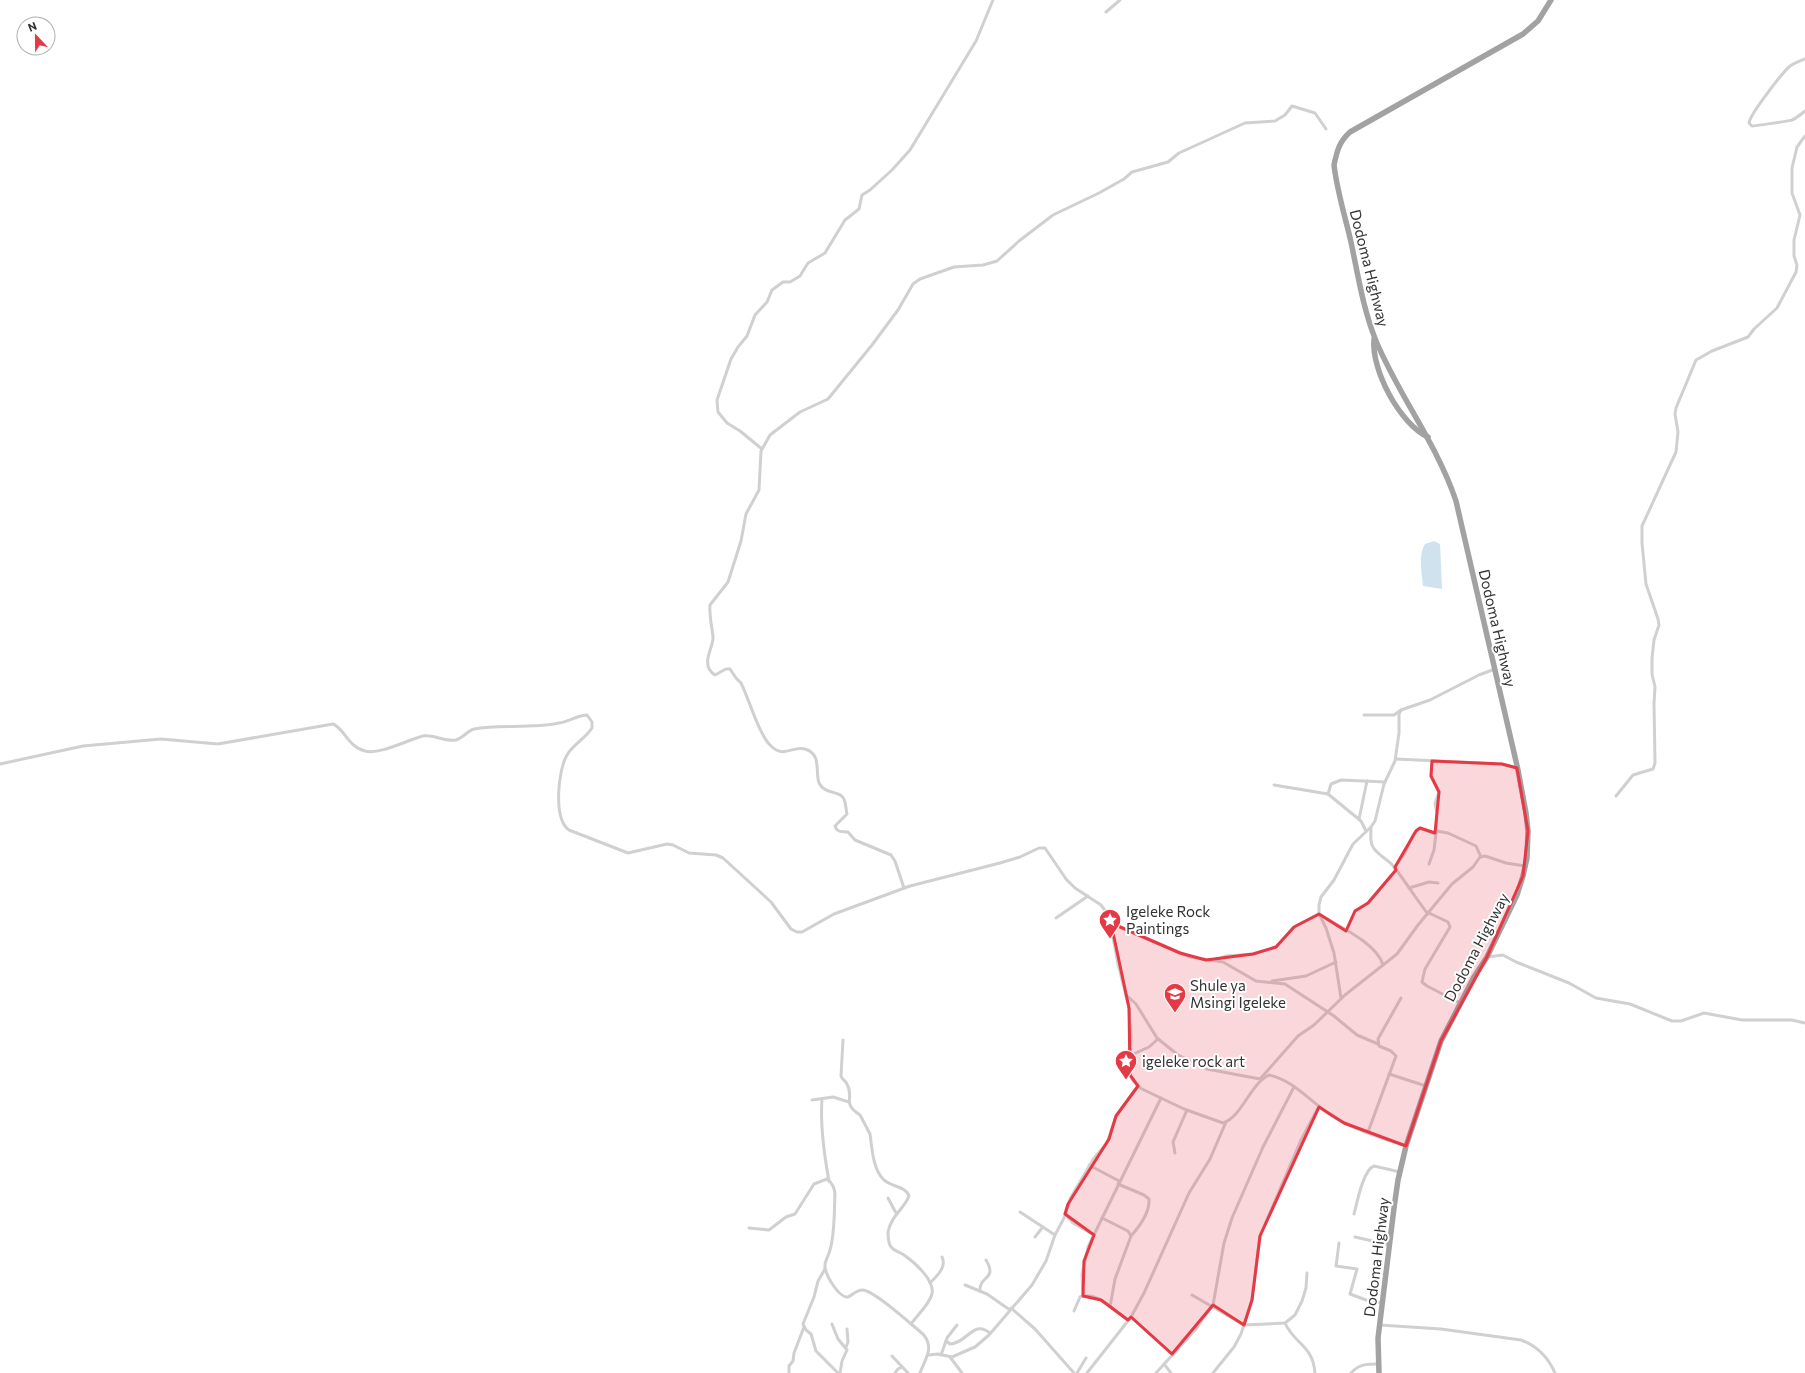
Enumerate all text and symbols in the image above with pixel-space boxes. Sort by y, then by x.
north arrow [16,16,56,56]
text: N [26,19,38,34]
street label: Dodoma Highway [1347,207,1393,329]
street label: Dodoma Highway [1476,567,1520,689]
street label: Dodoma Highway [1440,889,1512,1004]
place label: Igeleke Rock Paintings [1126,902,1210,937]
place icon: Igeleke Rock Paintings [1097,907,1123,940]
place label: Shule ya Msingi Igeleke [1190,976,1286,1011]
school or university icon: Shule ya Msingi Igeleke [1162,981,1188,1014]
place icon: igeleke rock art [1113,1048,1139,1081]
place label: igeleke rock art [1142,1052,1245,1070]
street label: Dodoma Highway [1360,1196,1392,1318]

